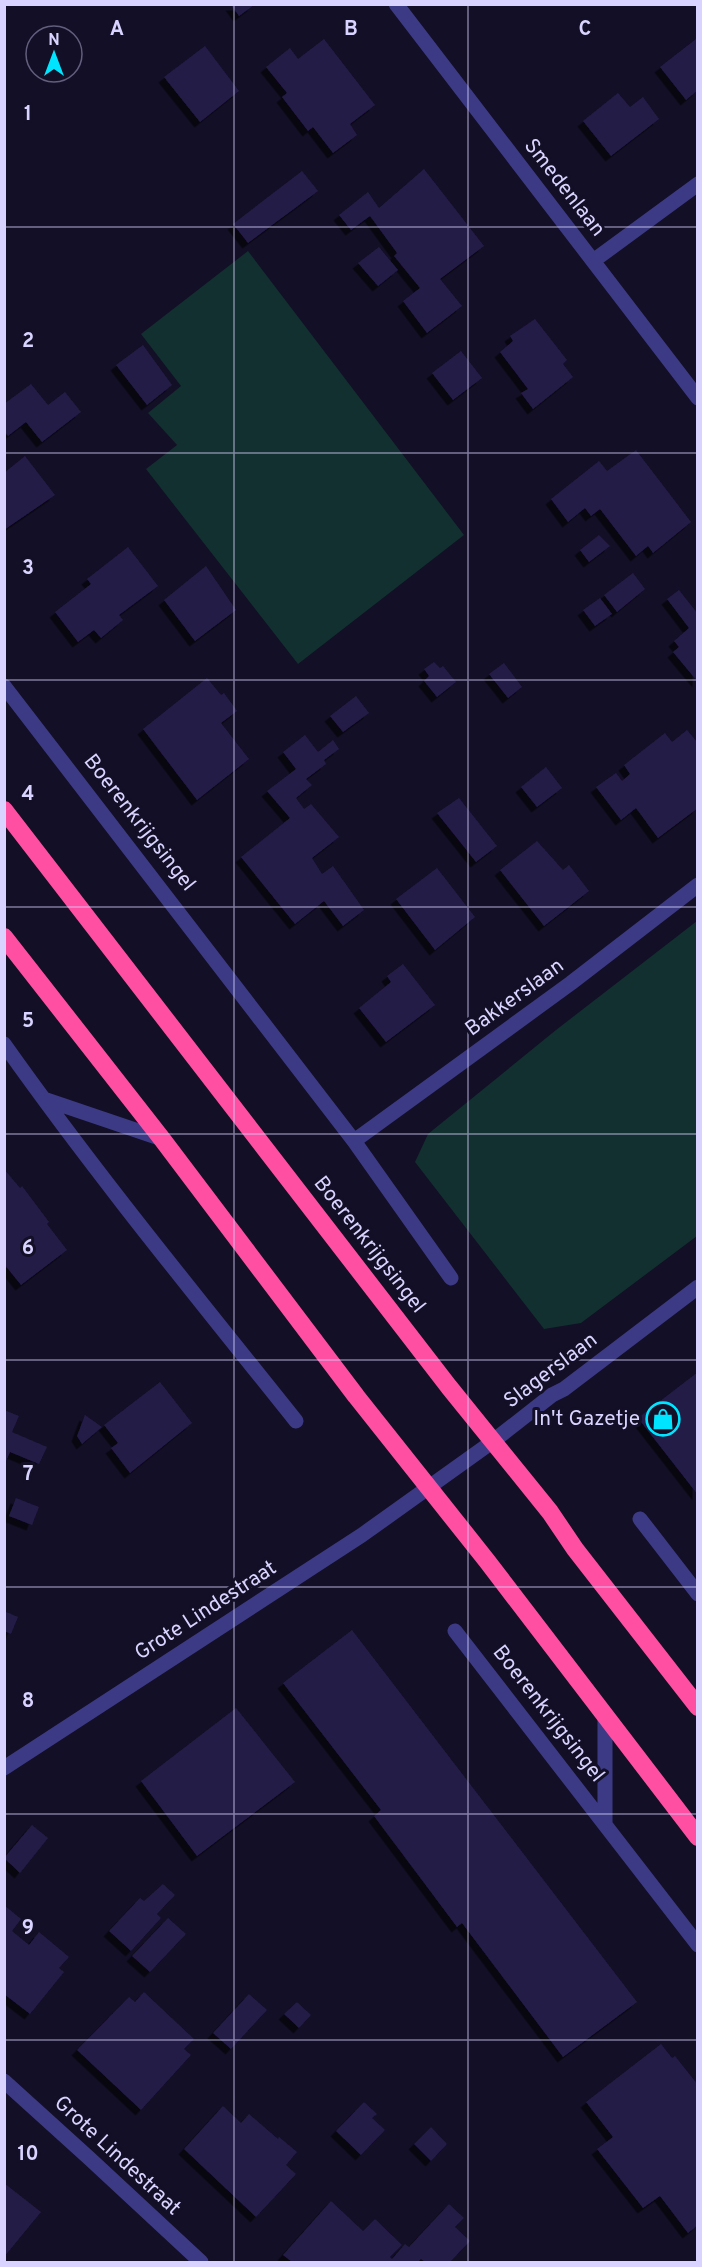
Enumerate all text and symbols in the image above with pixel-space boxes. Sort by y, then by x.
text: A [110,17,124,43]
text: B [344,17,358,43]
text: C [579,17,591,43]
north arrow [24,24,84,84]
text: N [48,31,60,51]
text: 1 [24,102,32,128]
street label: Smedenlaan [517,133,611,243]
text: 2 [22,329,34,355]
text: 3 [22,556,34,582]
street label: Boerenkrijgsingel [77,749,201,897]
text: 4 [22,782,34,808]
street label: Bakkerslaan [460,953,570,1043]
text: 5 [22,1009,34,1035]
street label: Boerenkrijgsingel [307,1171,431,1319]
text: 6 [22,1236,34,1262]
street label: Slagerslaan [499,1327,603,1415]
shop icon: In't Gazetje [645,1401,681,1437]
place label: In't Gazetje [533,1406,640,1433]
text: 7 [23,1462,33,1488]
street label: Grote Lindestraat [130,1555,282,1667]
street label: Boerenkrijgsingel [486,1640,610,1788]
text: 8 [22,1689,34,1715]
text: 9 [22,1916,34,1942]
street label: Grote Lindestraat [48,2090,186,2222]
text: 10 [17,2142,39,2168]

